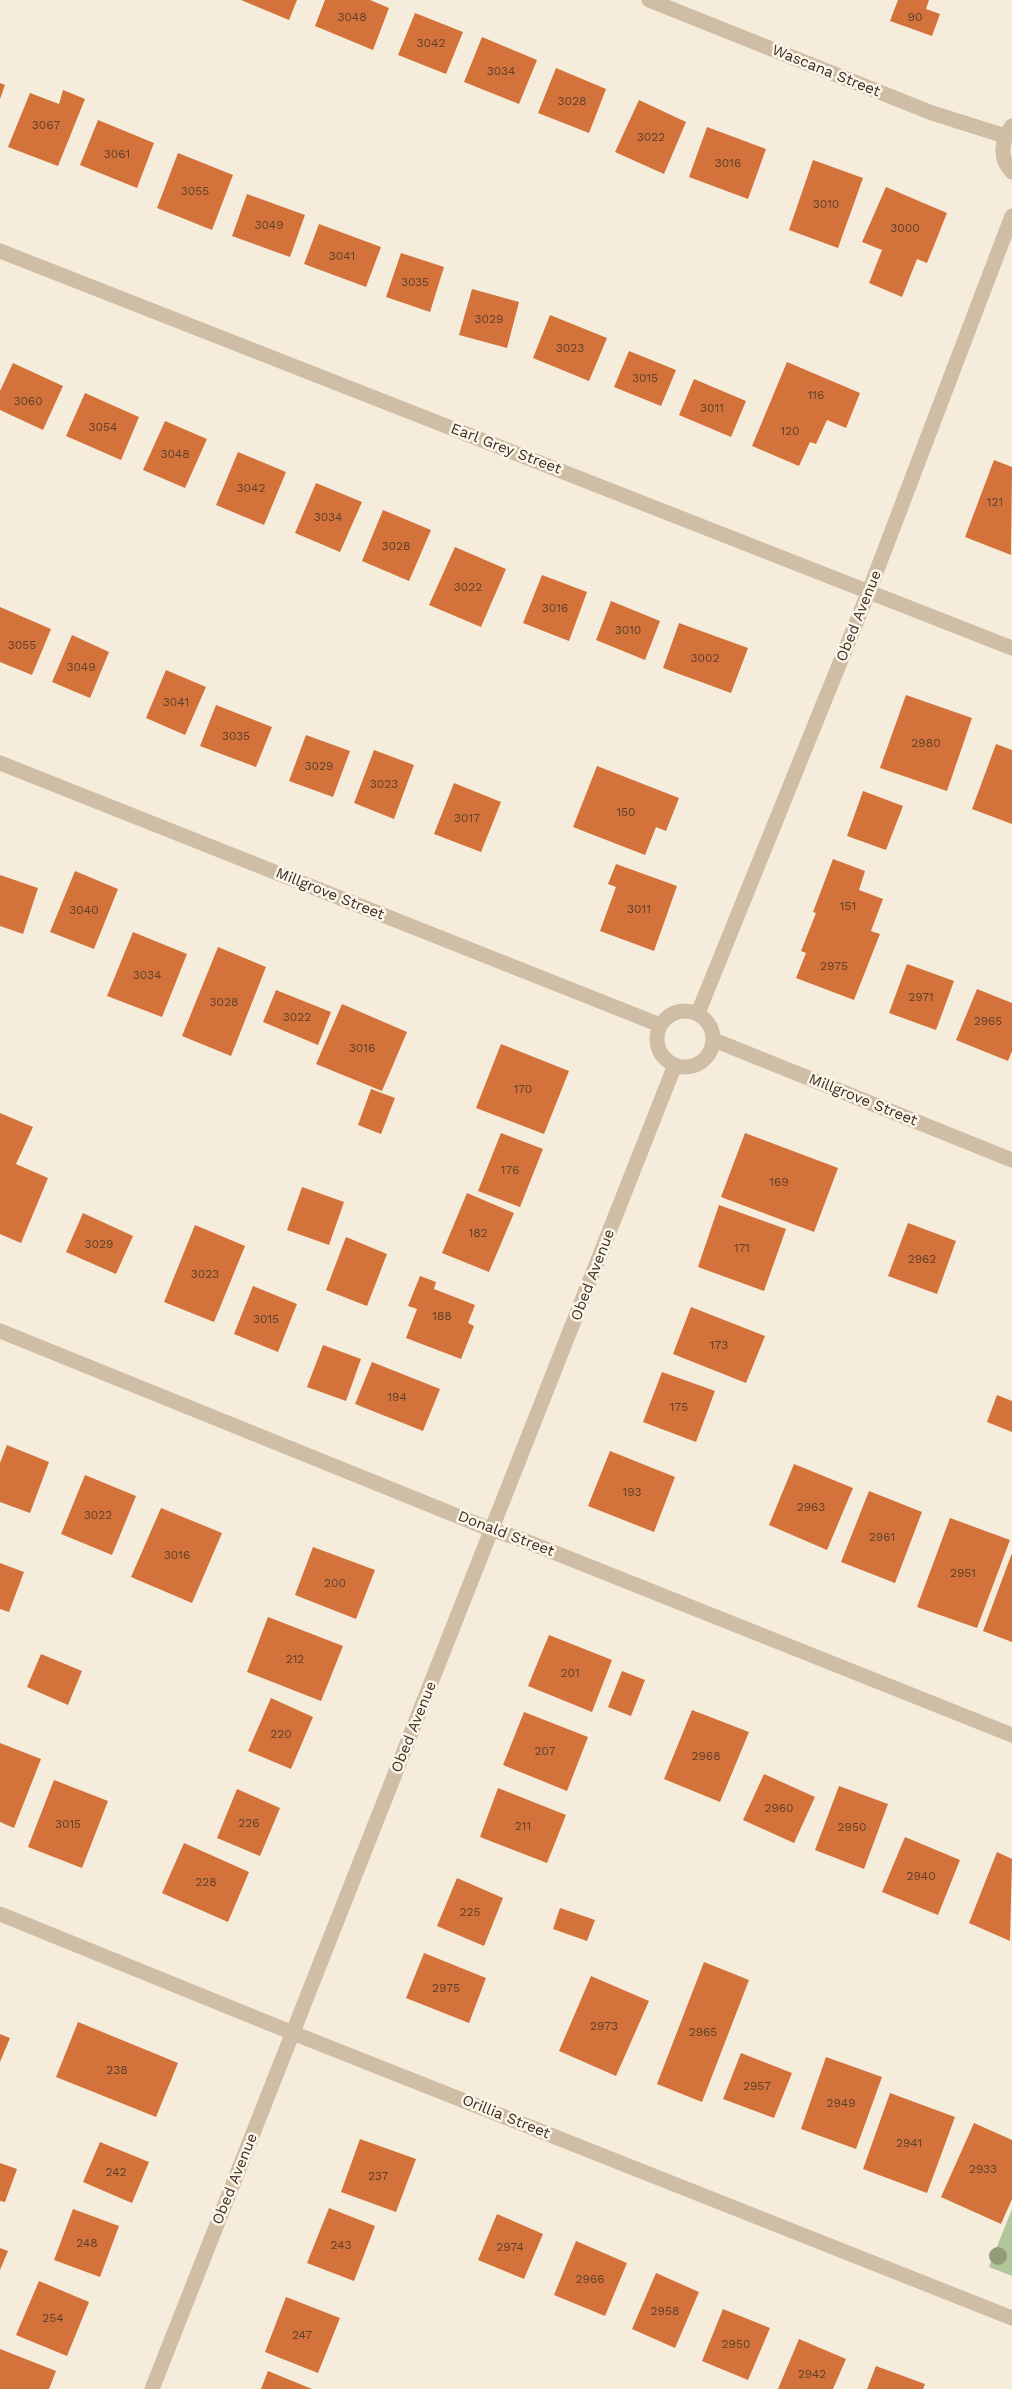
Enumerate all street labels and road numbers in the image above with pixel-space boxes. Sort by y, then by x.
street label: Wascana Street [769,41,883,101]
street label: Earl Grey Street [448,420,564,478]
street label: Obed Avenue [833,568,885,664]
street label: Millgrove Street [273,864,387,924]
street label: Millgrove Street [806,1070,920,1130]
street label: Obed Avenue [567,1227,619,1323]
street label: Donald Street [455,1507,557,1561]
street label: Obed Avenue [388,1679,440,1775]
street label: Orillia Street [459,2091,553,2143]
street label: Obed Avenue [209,2131,261,2227]

